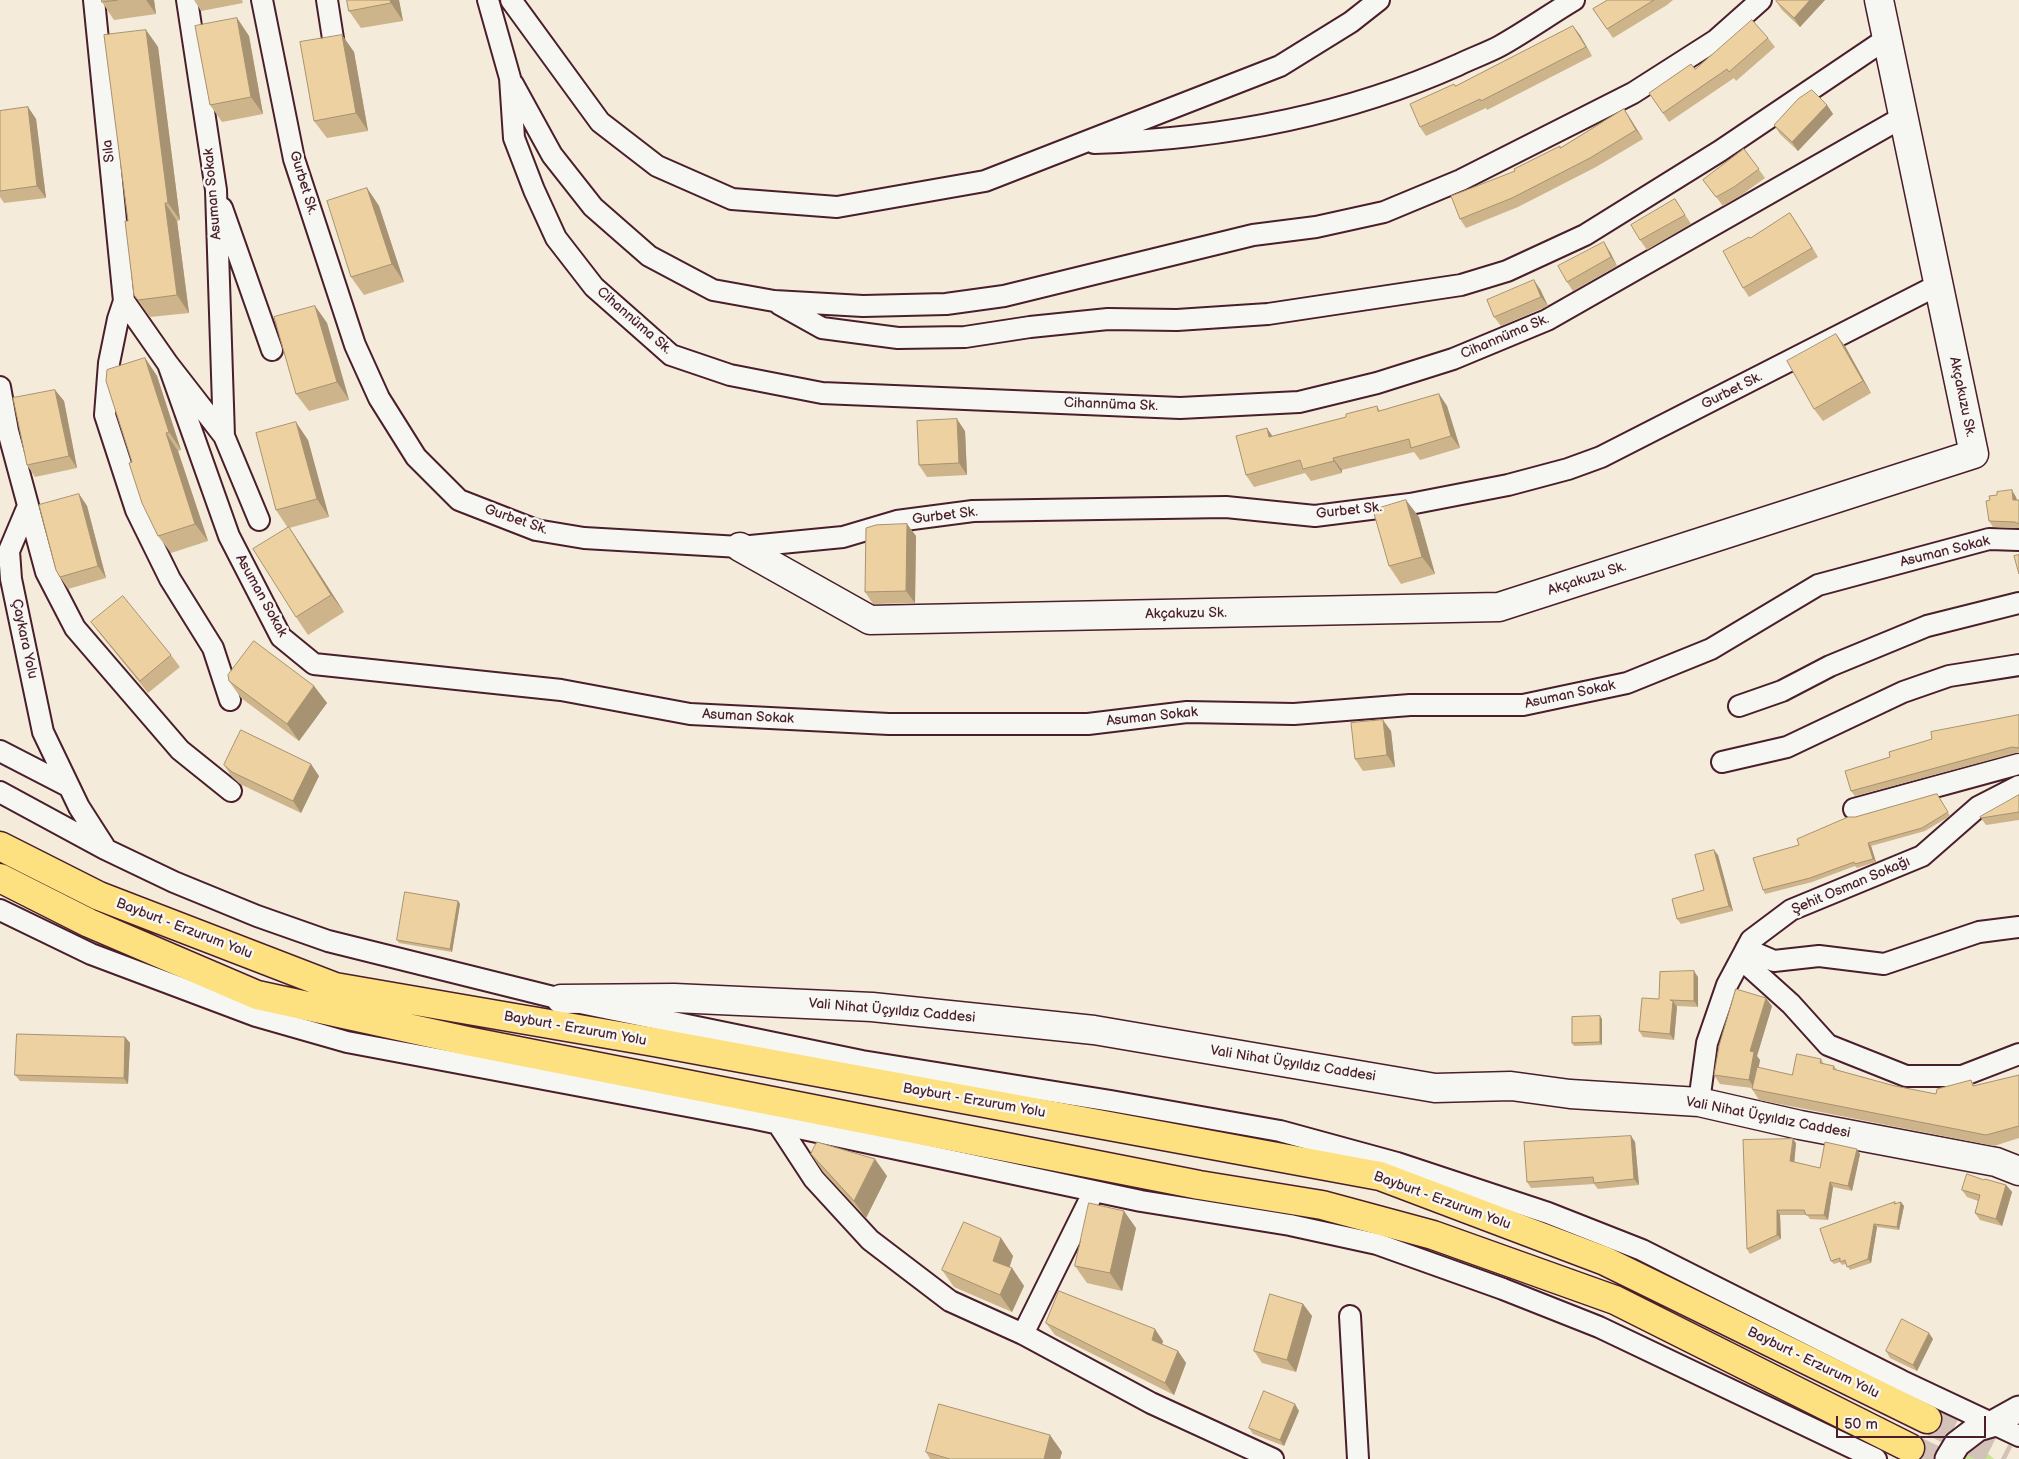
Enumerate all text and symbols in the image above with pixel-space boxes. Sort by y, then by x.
street label: Sıla [99,139,119,163]
street label: Asuman Sokak [201,148,225,240]
street label: Gurbet Sk. [285,149,321,217]
street label: Cihannüma Sk. [593,284,675,358]
street label: Cihannüma Sk. [1458,311,1552,363]
street label: Akçakuzu Sk. [1945,355,1979,439]
street label: Gurbet Sk. [1699,369,1765,413]
street label: Cihannüma Sk. [1064,395,1158,415]
street label: Gurbet Sk. [1315,499,1383,523]
street label: Gurbet Sk. [482,501,550,539]
street label: Gurbet Sk. [911,504,979,528]
street label: Asuman Sokak [1898,533,1992,571]
street label: Asuman Sokak [231,552,291,640]
street label: Akçakuzu Sk. [1546,558,1628,600]
street label: Çaykara Yolu [7,598,41,680]
street label: Akçakuzu Sk. [1145,605,1227,623]
street label: Asuman Sokak [1523,677,1617,713]
street label: Asuman Sokak [1105,704,1199,730]
street label: Asuman Sokak [702,706,794,728]
street label: Şehit Osman Sokağı [1789,853,1913,919]
street label: Bayburt - Erzurum Yolu [113,895,255,963]
street label: Vali Nihat Üçyıldız Caddesi [808,995,976,1027]
street label: Bayburt - Erzurum Yolu [502,1008,648,1050]
street label: Vali Nihat Üçyıldız Caddesi [1209,1043,1377,1085]
street label: Bayburt - Erzurum Yolu [901,1080,1047,1122]
street label: Vali Nihat Üçyıldız Caddesi [1684,1094,1852,1142]
street label: Bayburt - Erzurum Yolu [1371,1168,1513,1234]
street label: Bayburt - Erzurum Yolu [1744,1324,1882,1402]
scale bar [1839,1406,1989,1438]
text: 50 m [1844,1415,1878,1434]

